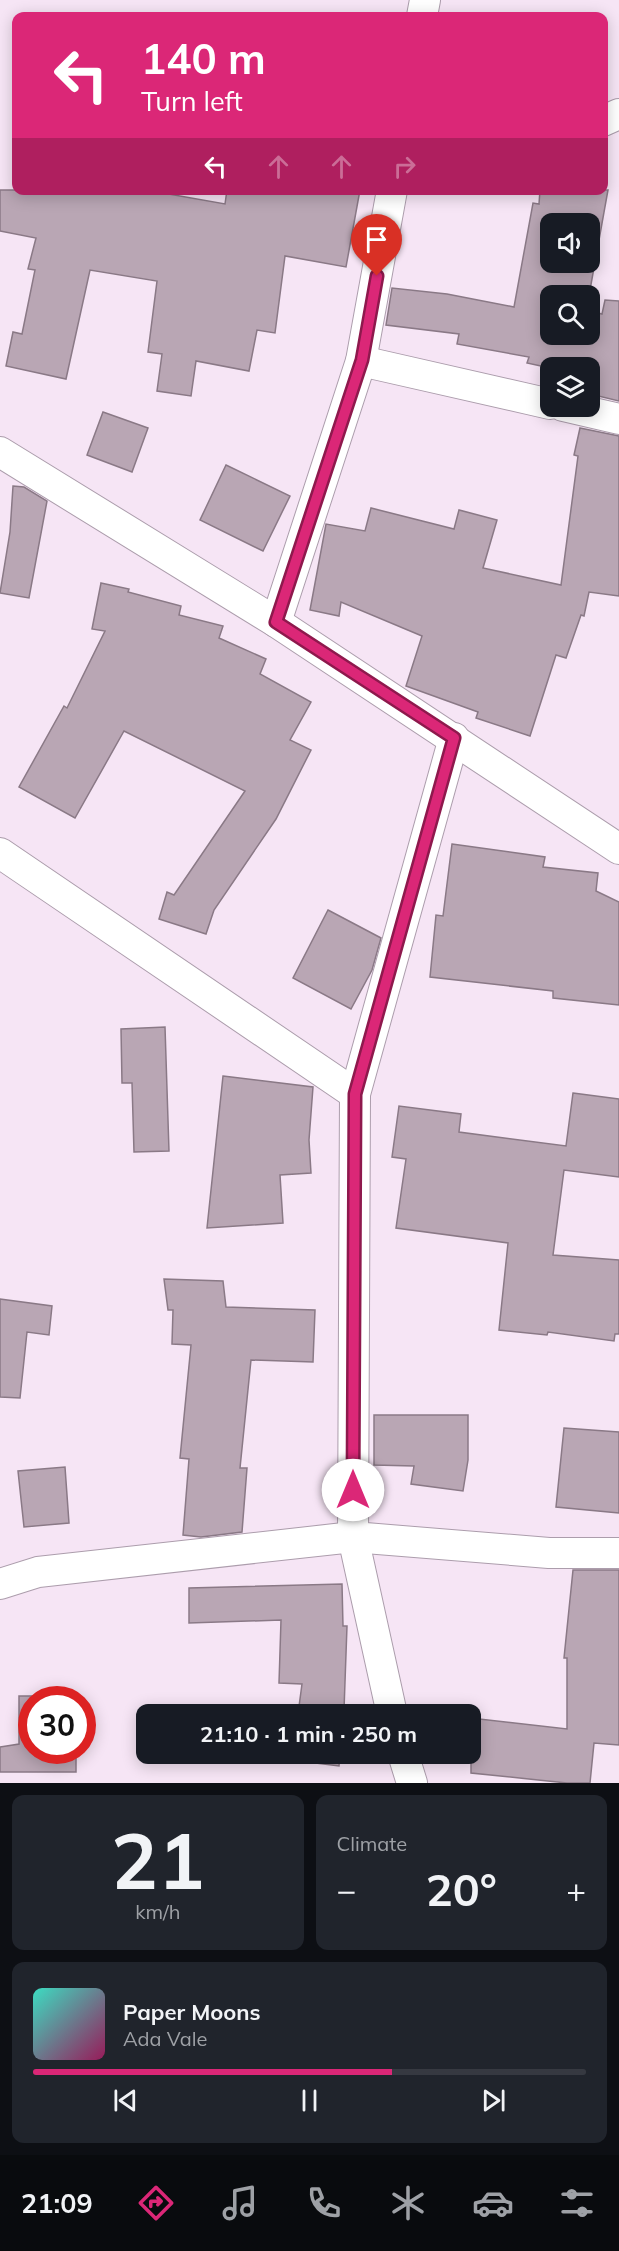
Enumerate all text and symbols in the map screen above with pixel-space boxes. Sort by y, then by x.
text: 140 m [141,32,266,85]
icon: left [42,36,120,114]
text: Turn left [141,84,243,118]
icon: left [199,150,232,183]
icon: ahead [262,150,295,183]
icon: ahead [325,150,358,183]
icon: right [388,150,421,183]
map controls [540,213,600,417]
button: sound [540,213,600,273]
pin [351,214,402,276]
icon: arrive [360,223,393,256]
button: search [540,285,600,345]
button: layers [540,357,600,417]
position arrow [321,1458,385,1522]
speed limit sign: 30 [18,1686,96,1764]
text: 21:10 · 1 min · 250 m [200,1720,417,1748]
text: 21 [111,1811,205,1909]
text: Climate [337,1831,407,1856]
text: 20° [426,1861,497,1917]
text: − [337,1869,356,1910]
text: + [566,1869,586,1910]
text: km/h [135,1899,180,1924]
text: Paper Moons [123,1998,261,2026]
text: Ada Vale [123,2026,207,2051]
icon: previous [109,2084,142,2117]
icon: pause [293,2084,326,2117]
icon: next [477,2084,510,2117]
icon: directions [135,2182,177,2224]
icon: music [219,2182,261,2224]
icon: phone [303,2182,345,2224]
icon: climate [387,2182,429,2224]
icon: car [472,2182,514,2224]
icon: filters [556,2182,598,2224]
text: 21:09 [21,2186,93,2220]

